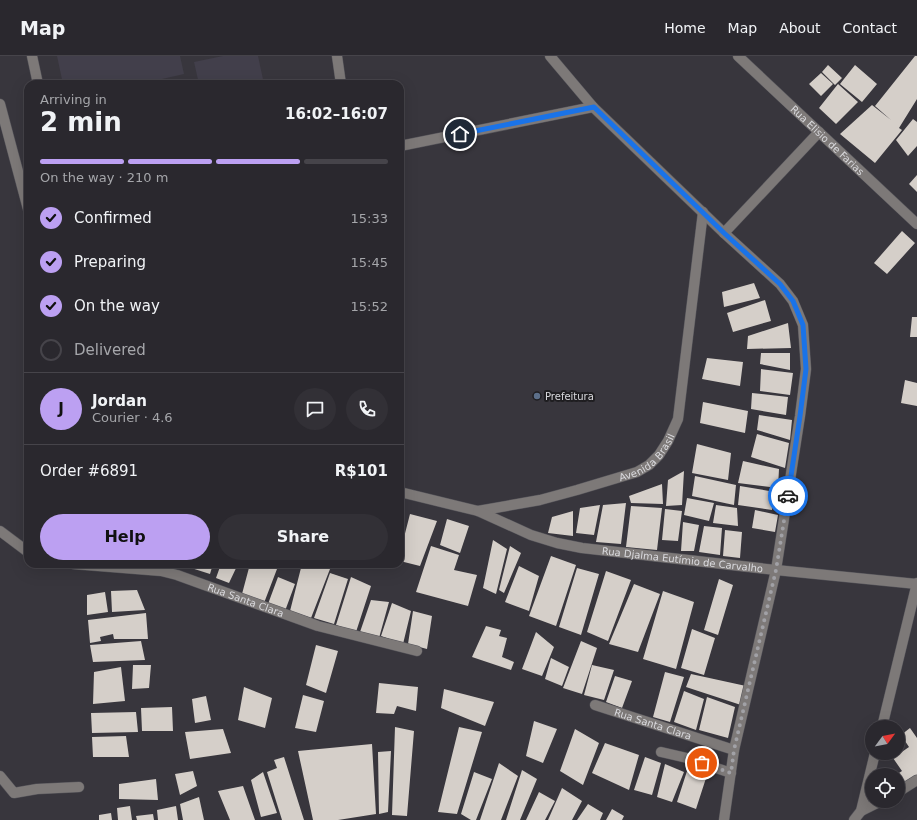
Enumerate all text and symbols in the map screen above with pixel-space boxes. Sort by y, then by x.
text: Map [20,17,65,39]
text: Home [664,20,706,36]
text: Map [728,20,757,36]
text: About [779,20,821,36]
text: Contact [843,20,897,36]
text: Arriving in [40,92,107,107]
street label: Rua Elisio de Farias [789,103,867,177]
text: 16:02–16:07 [285,105,388,123]
text: 2 min [40,107,122,137]
pin [443,117,477,151]
icon: home [449,123,471,145]
text: On the way · 210 m [40,170,168,185]
icon: check [40,207,62,229]
text: Confirmed [74,209,152,227]
text: 15:33 [351,211,388,226]
icon: check [40,251,62,273]
text: Preparing [74,253,146,271]
text: 15:45 [351,255,388,270]
icon: check [40,295,62,317]
text: On the way [74,297,160,315]
text: 15:52 [351,299,388,314]
text: Delivered [74,341,146,359]
button: chat [294,388,336,430]
button: phone [346,388,388,430]
marker: Prefeitura [532,391,542,401]
place label: Prefeitura [545,391,594,402]
text: Jordan [92,392,147,410]
text: J [58,400,64,418]
text: Courier · 4.6 [92,410,173,425]
street label: Avenida Brasil [617,432,676,483]
text: Order #6891 [40,462,138,480]
text: R$101 [335,462,388,480]
courier [768,476,808,516]
icon: car [777,485,799,507]
button: Help [40,514,210,560]
button: Share [218,514,388,560]
street label: Rua Djalma Eutímio de Carvalho [601,545,764,574]
street label: Rua Santa Clara [206,581,286,619]
street label: Rua Santa Clara [613,706,693,741]
north arrow [865,720,905,760]
map controls [865,720,905,808]
pin [685,746,719,780]
icon: bag [691,752,713,774]
button: locate [865,768,905,808]

